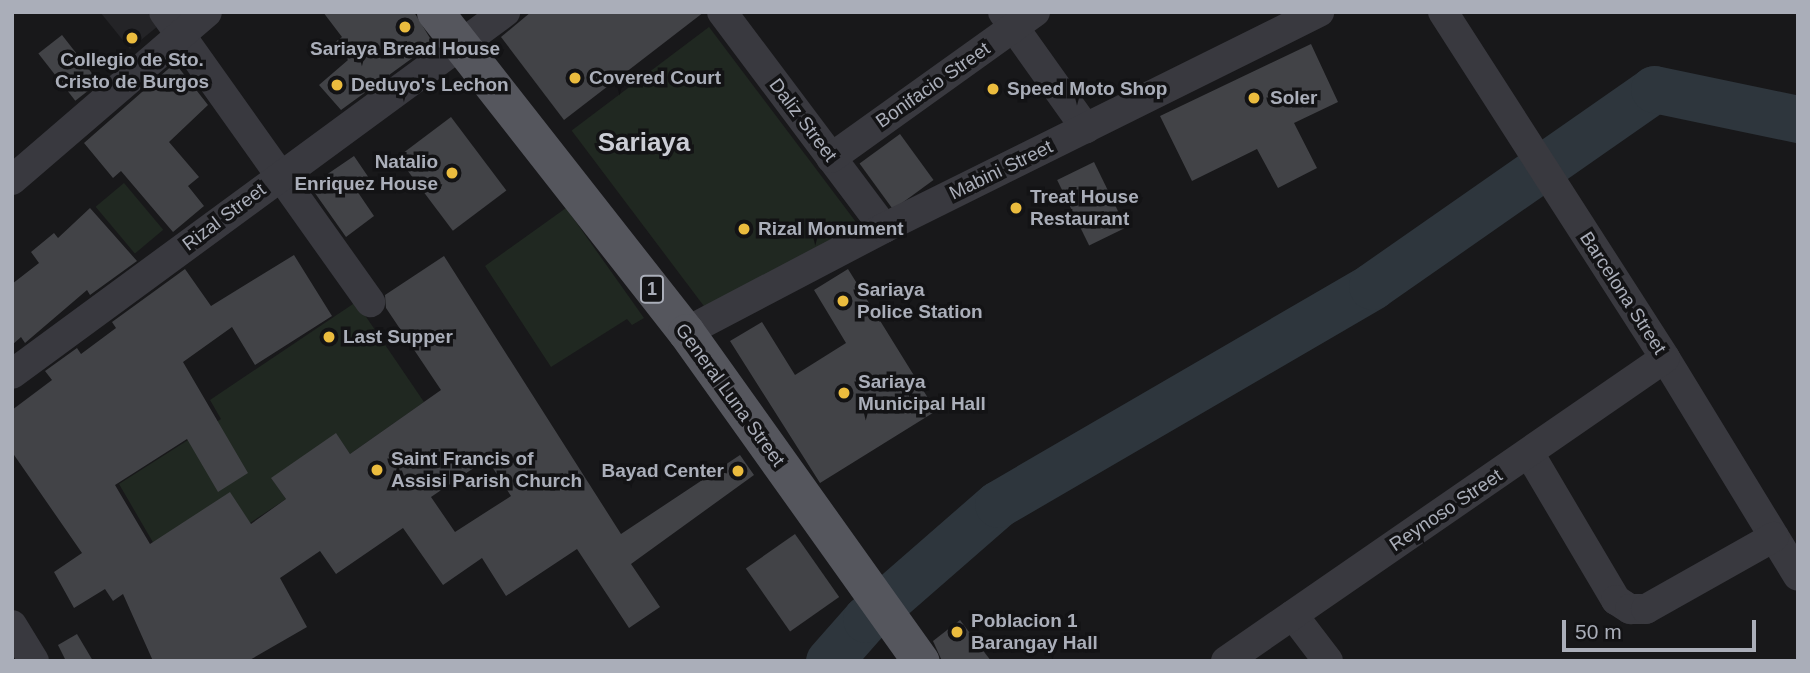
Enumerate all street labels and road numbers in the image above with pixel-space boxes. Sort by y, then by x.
street label: Bonifacio Street [872,37,994,133]
street label: Daliz Street [764,74,842,166]
street label: Mabini Street [946,135,1056,205]
street label: Rizal Street [178,178,270,256]
street label: Barcelona Street [1575,227,1671,359]
road number: 1 [640,274,664,304]
street label: General Luna Street [670,319,790,471]
street label: Reynoso Street [1385,464,1507,556]

